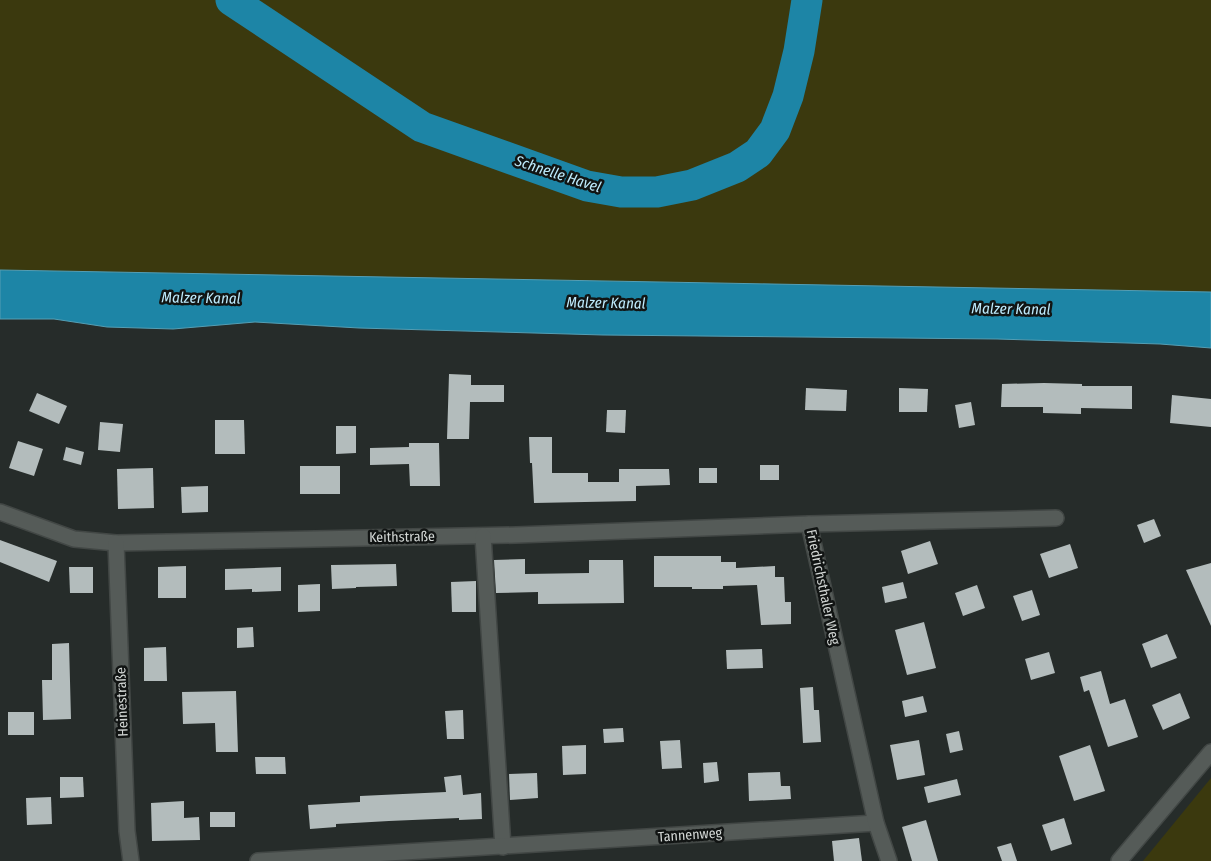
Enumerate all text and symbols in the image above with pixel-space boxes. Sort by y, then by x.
water label: Schnelle Havel [512,151,603,196]
water label: Malzer Kanal [161,288,241,308]
water label: Malzer Kanal [566,293,646,313]
water label: Malzer Kanal [971,299,1051,319]
street label: Keithstraße [369,528,435,546]
street label: Friedrichsthaler Weg [802,528,844,647]
street label: Heinestraße [112,667,132,737]
street label: Tannenweg [657,824,723,846]

